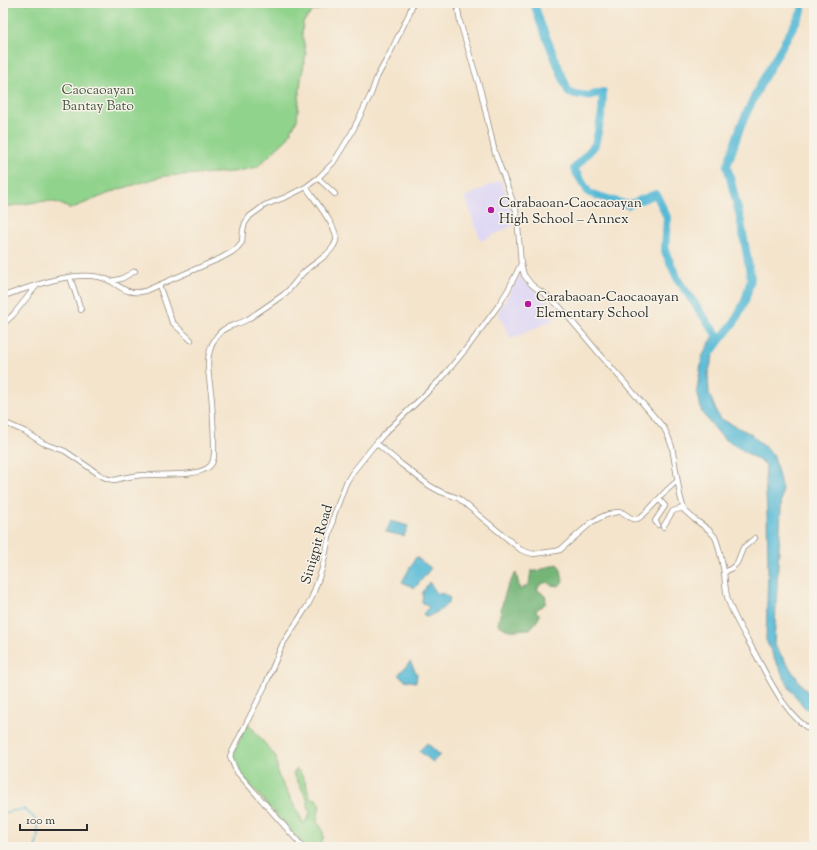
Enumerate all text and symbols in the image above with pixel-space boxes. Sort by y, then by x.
park label: Caocaoayan Bantay Bato [61,81,135,117]
place label: Carabaoan-Caocaoayan High School – Annex [499,194,642,230]
marker: Carabaoan-Caocaoayan High School – Annex [486,205,496,215]
place label: Carabaoan-Caocaoayan Elementary School [536,288,679,324]
marker: Carabaoan-Caocaoayan Elementary School [523,299,533,309]
street label: Sinigpit Road [297,502,339,587]
scale bar [20,806,87,832]
text: 100 m [26,812,55,830]

